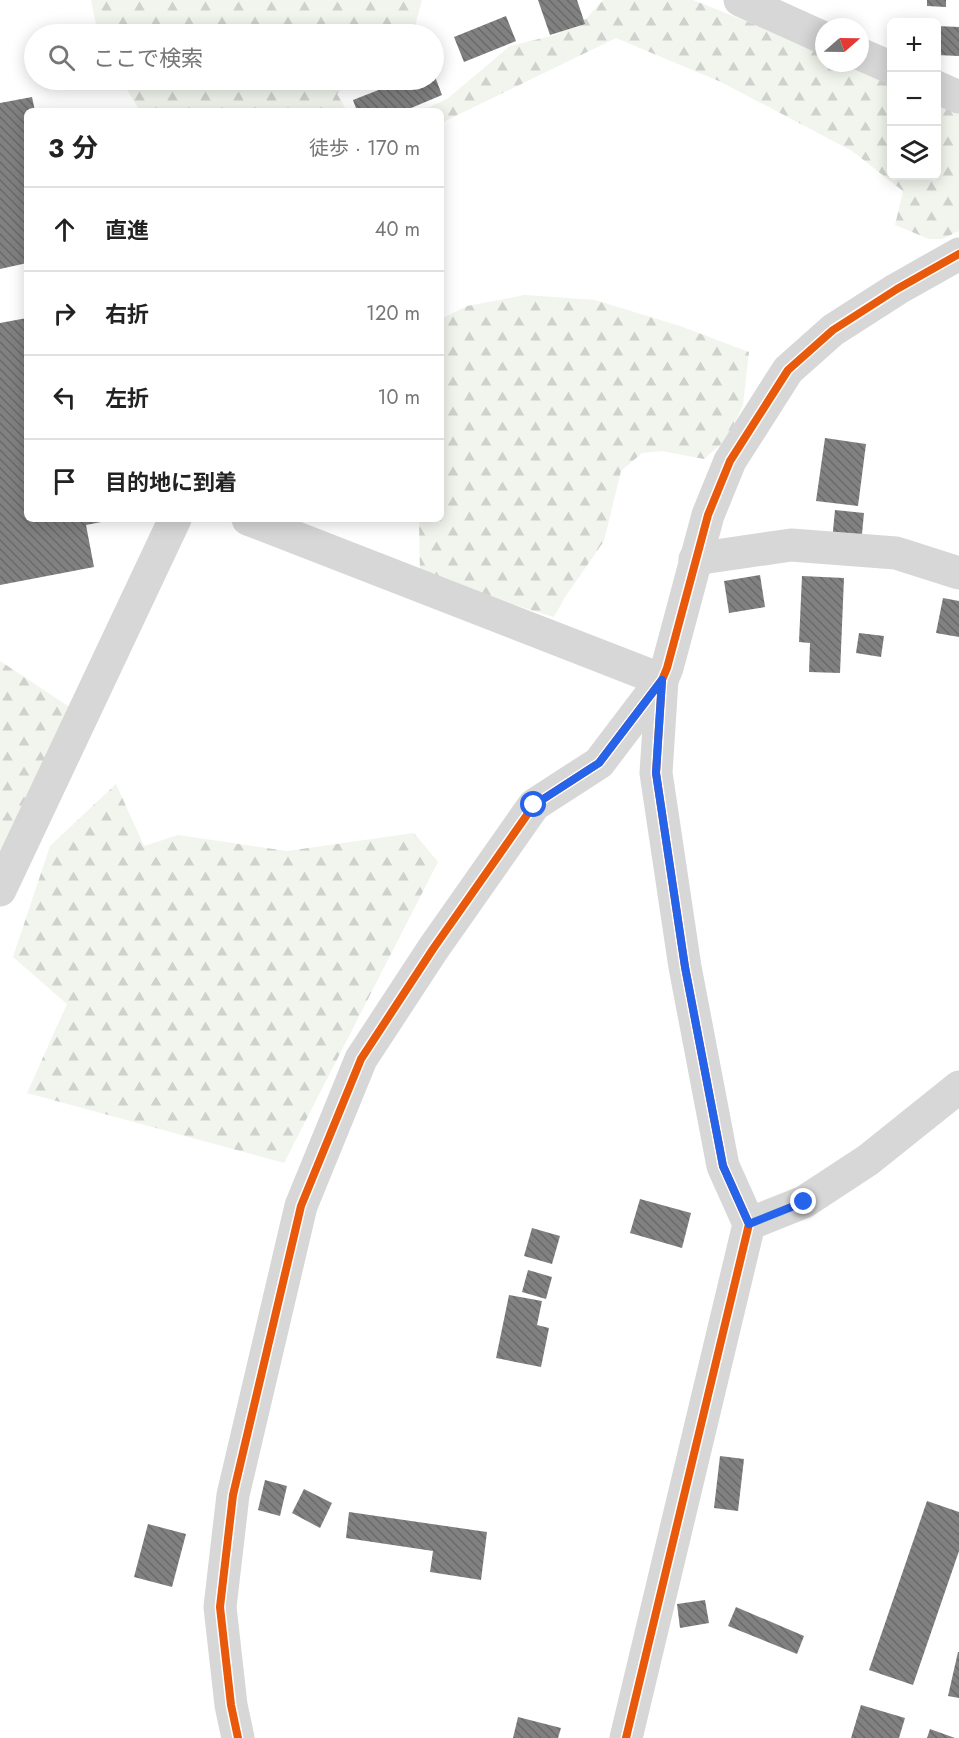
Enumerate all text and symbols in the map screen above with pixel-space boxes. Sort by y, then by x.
north arrow [815,18,869,72]
map controls [887,18,941,180]
button: + [887,18,941,72]
search box [24,24,444,90]
icon: search [45,41,78,74]
text: ここで検索 [93,42,203,74]
button: − [887,72,941,126]
button: layers [887,126,941,180]
text: 3 分 [48,129,98,167]
text: 徒歩 · 170 m [309,134,420,163]
icon: ahead [48,213,81,246]
text: 直進 [105,214,149,246]
text: 40 m [375,215,420,244]
icon: right [48,297,81,330]
text: 右折 [105,298,149,330]
text: 120 m [366,299,420,328]
icon: left [48,381,81,414]
text: 左折 [105,382,149,414]
text: 10 m [377,383,420,412]
icon: arrive [48,465,81,498]
text: 目的地に到着 [105,466,237,498]
route start [520,791,546,817]
route end [790,1188,816,1214]

